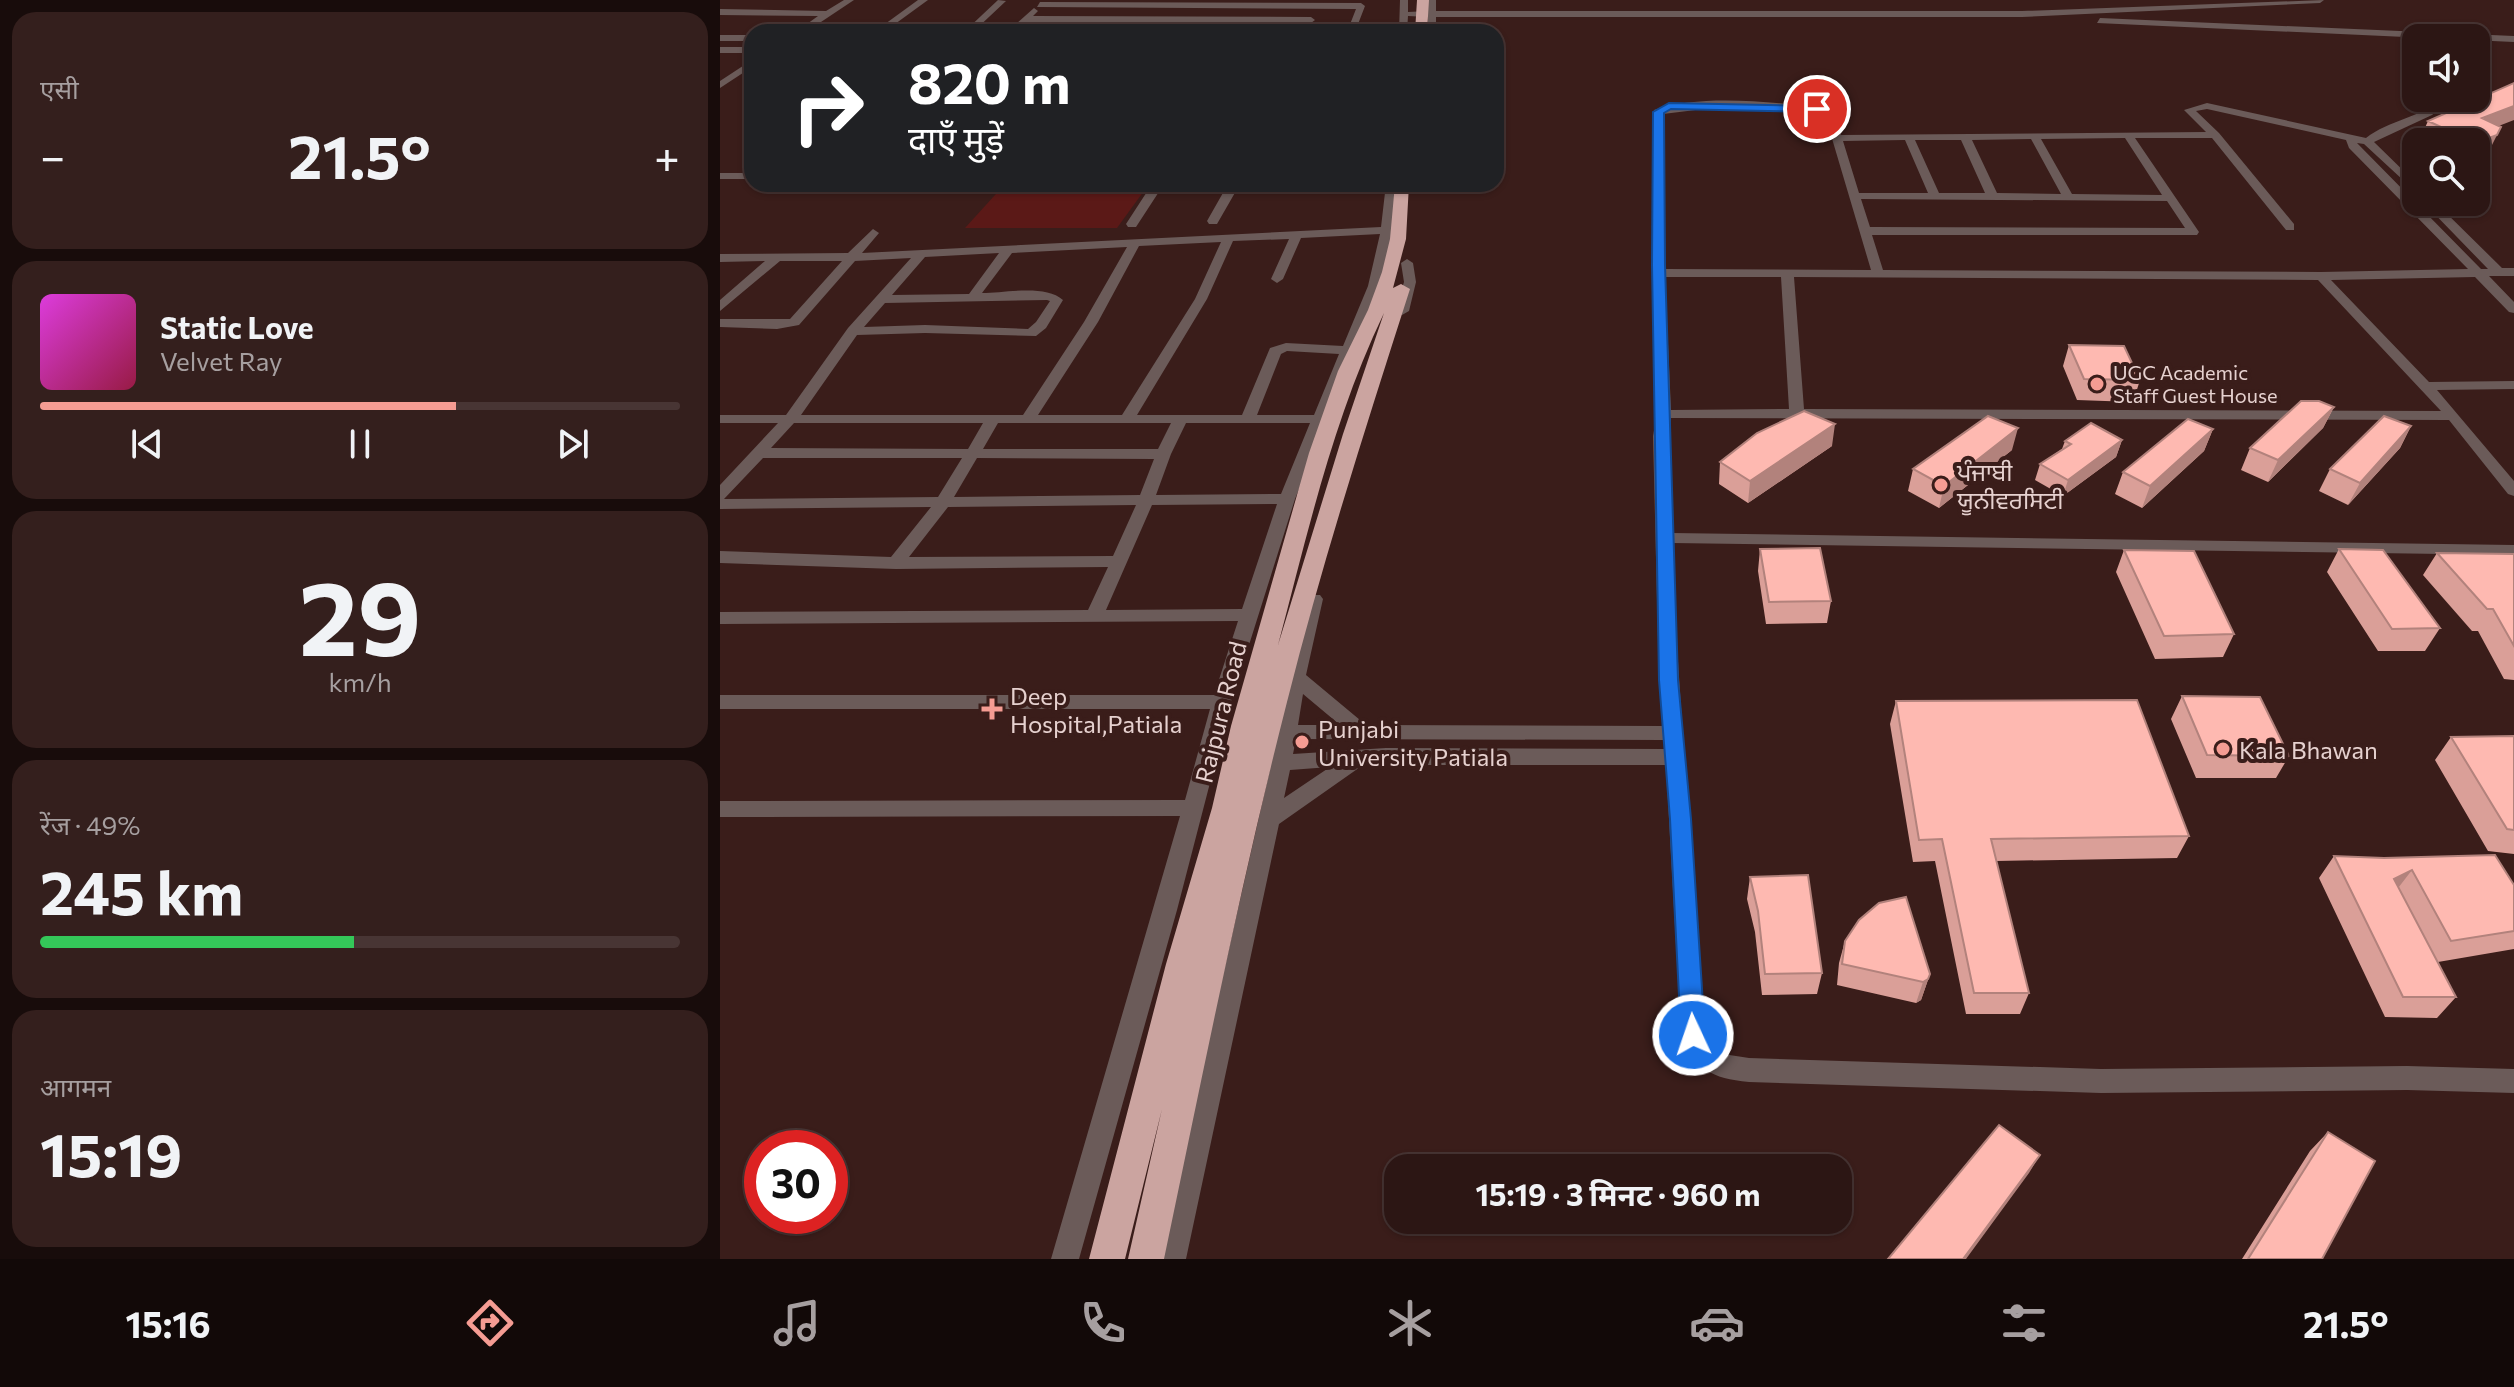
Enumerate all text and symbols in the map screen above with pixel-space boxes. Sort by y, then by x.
map controls [2402,24,2490,216]
button: sound [2402,24,2490,112]
text: 820 m [908,47,1071,116]
icon: right [776,56,880,160]
text: एसी [40,73,79,104]
pin [1783,75,1851,143]
icon: arrive [1795,87,1839,131]
text: दाएँ मुड़ें [908,116,1004,160]
text: 21.5° [288,118,431,191]
text: − [40,128,65,182]
text: + [654,128,680,182]
button: search [2402,128,2490,216]
text: Static Love [160,308,314,345]
text: Velvet Ray [160,345,283,376]
place label: UGC Academic Staff Guest House [2113,360,2278,407]
marker: UGC Academic Staff Guest House [2088,375,2106,393]
icon: previous [125,422,169,466]
icon: pause [338,422,382,466]
icon: next [551,422,595,466]
place label: ਪੰਜਾਬੀ ਯੂਨੀਵਰਸਿਟੀ [1956,457,2064,516]
marker: ਪੰਜਾਬੀ ਯੂਨੀਵਰਸਿਟੀ [1932,476,1950,494]
text: 29 [299,550,421,677]
street label: Rajpura Road [1188,638,1252,786]
text: km/h [328,666,392,697]
place label: Deep Hospital,Patiala [1010,681,1182,738]
marker: Deep Hospital,Patiala [981,698,1003,720]
place label: Punjabi University Patiala [1318,714,1508,771]
marker: Punjabi University Patiala [1293,733,1311,751]
place label: Kala Bhawan [2239,735,2378,764]
marker: Kala Bhawan [2214,740,2232,758]
text: रेंज · 49% [40,809,140,840]
text: 245 km [40,854,243,927]
position arrow [1651,993,1735,1077]
text: आगमन [40,1071,111,1102]
text: 15:19 [40,1116,182,1189]
speed limit sign: 30 [744,1130,848,1234]
text: 15:19 · 3 मिनट · 960 m [1476,1175,1760,1212]
icon: directions [462,1295,518,1351]
icon: music [769,1295,825,1351]
icon: phone [1075,1295,1131,1351]
icon: climate [1382,1295,1438,1351]
icon: car [1689,1295,1745,1351]
icon: filters [1996,1295,2052,1351]
text: 15:16 [125,1301,211,1345]
text: 21.5° [2303,1301,2388,1345]

